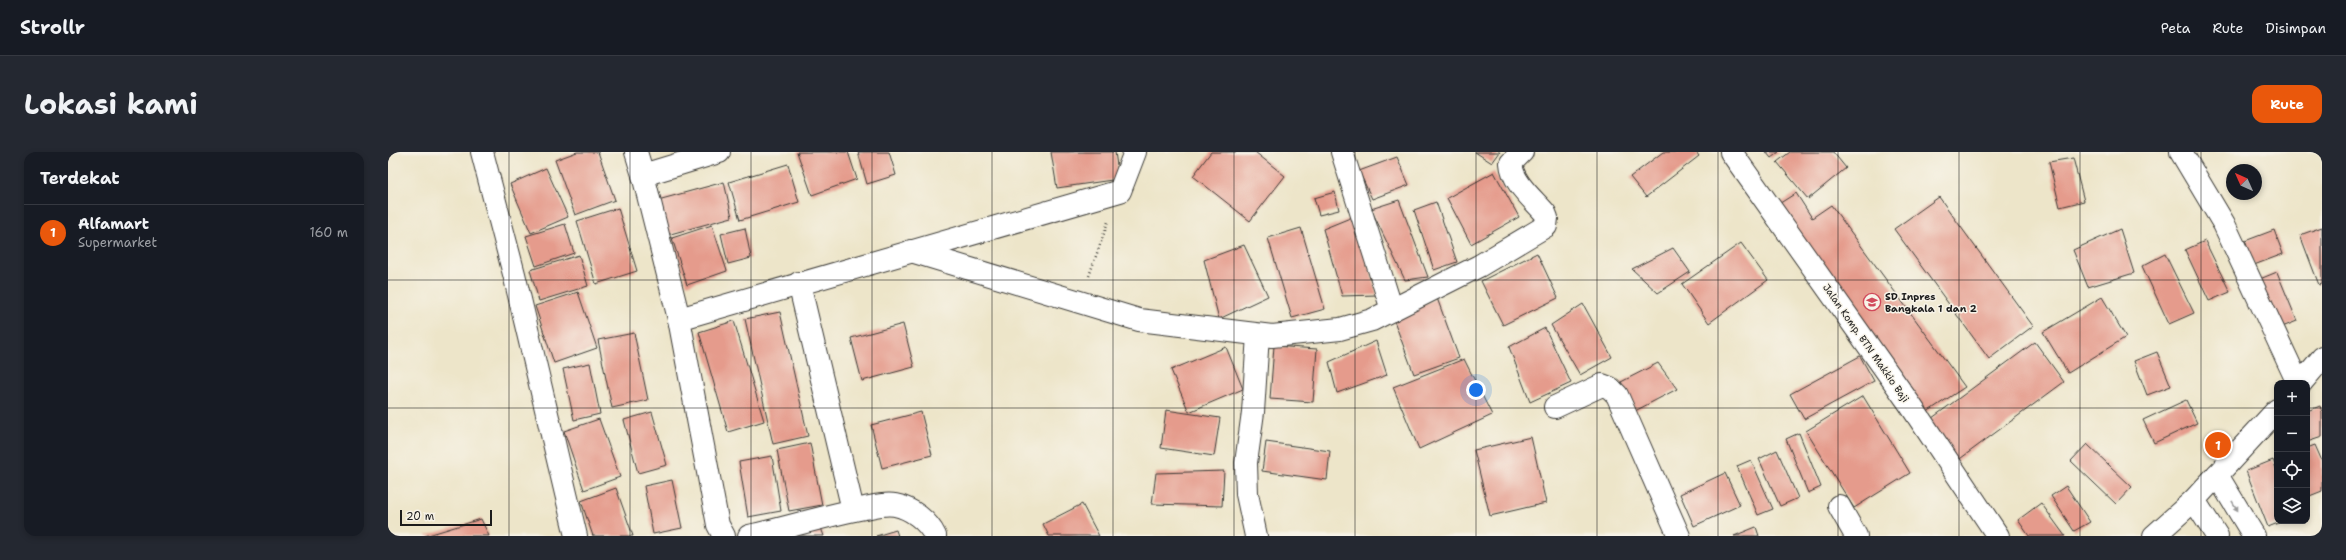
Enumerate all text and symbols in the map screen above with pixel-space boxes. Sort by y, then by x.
text: Strollr [20,15,85,40]
text: Peta [2161,19,2190,37]
text: Rute [2212,19,2243,37]
text: Disimpan [2265,19,2326,37]
text: Lokasi kami [24,85,198,123]
button: Rute [2252,85,2322,123]
north arrow [2226,164,2262,200]
text: Terdekat [40,167,120,189]
text: Alfamart [78,214,149,234]
text: 1 [50,224,56,241]
text: 160 m [310,224,348,241]
text: Supermarket [78,234,157,251]
street label: Jalan Komp. BTN Makkio Baji [1820,281,1912,405]
place label: SD Inpres Bangkala 1 dan 2 [1885,290,1977,315]
school or university icon: SD Inpres Bangkala 1 dan 2 [1862,292,1882,312]
your location [1466,380,1486,400]
map controls [2274,380,2310,524]
button: + [2274,380,2310,416]
button: − [2274,416,2310,452]
pin: 1 [2205,430,2231,460]
button: locate [2274,452,2310,488]
button: layers [2274,488,2310,524]
one-way arrow [2232,500,2239,512]
scale bar [400,508,492,527]
text: 20 m [406,509,434,524]

